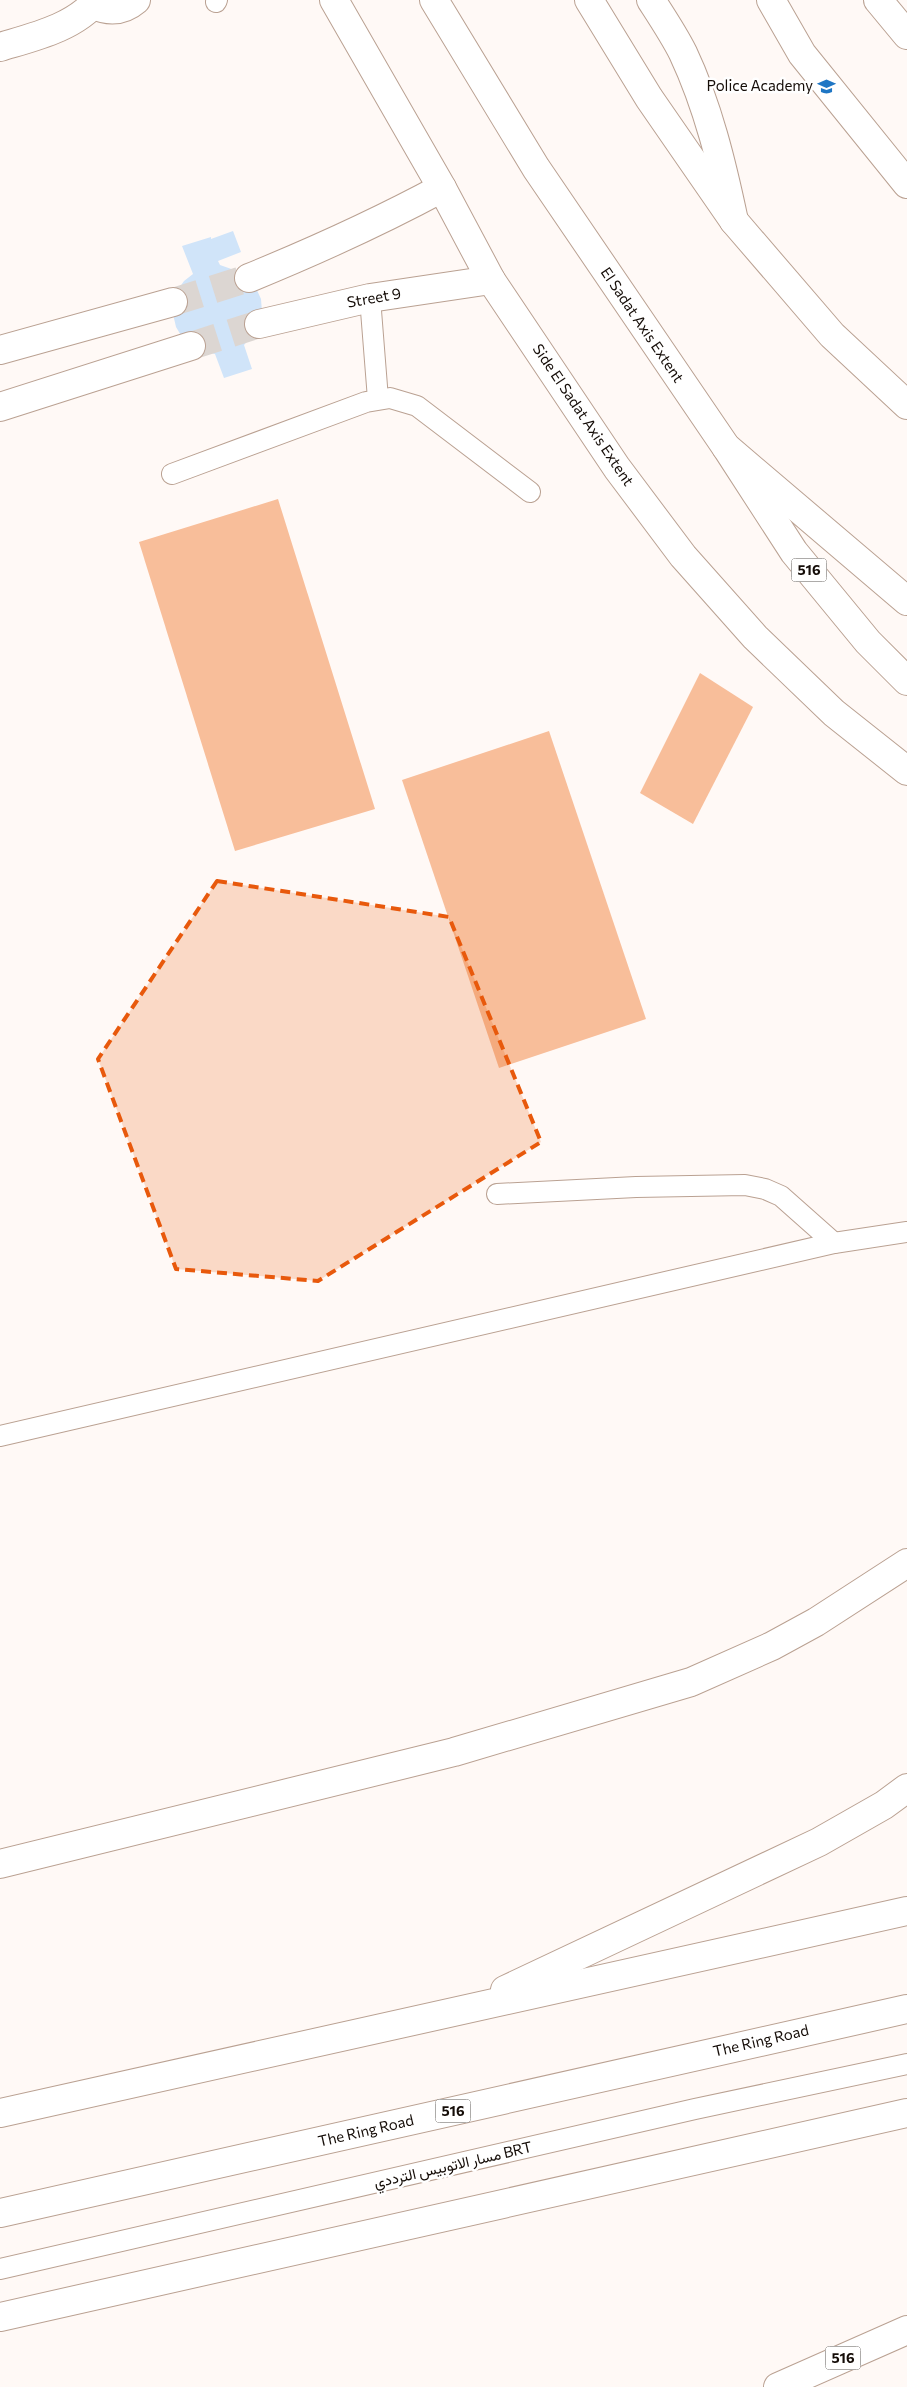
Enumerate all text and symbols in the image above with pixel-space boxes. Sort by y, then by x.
place label: Police Academy [706,76,813,94]
school or university icon: Police Academy [817,76,837,96]
street label: El Sadat Axis Extent [598,263,688,386]
street label: Street 9 [345,283,402,311]
street label: Side El Sadat Axis Extent [530,340,638,489]
road number: 516 [792,558,826,582]
street label: The Ring Road [711,2020,810,2060]
road number: 516 [436,2100,470,2122]
street label: The Ring Road [316,2110,415,2150]
street label: مسار الاتوبيس الترددي BRT [372,2137,535,2196]
road number: 516 [826,2346,860,2370]

